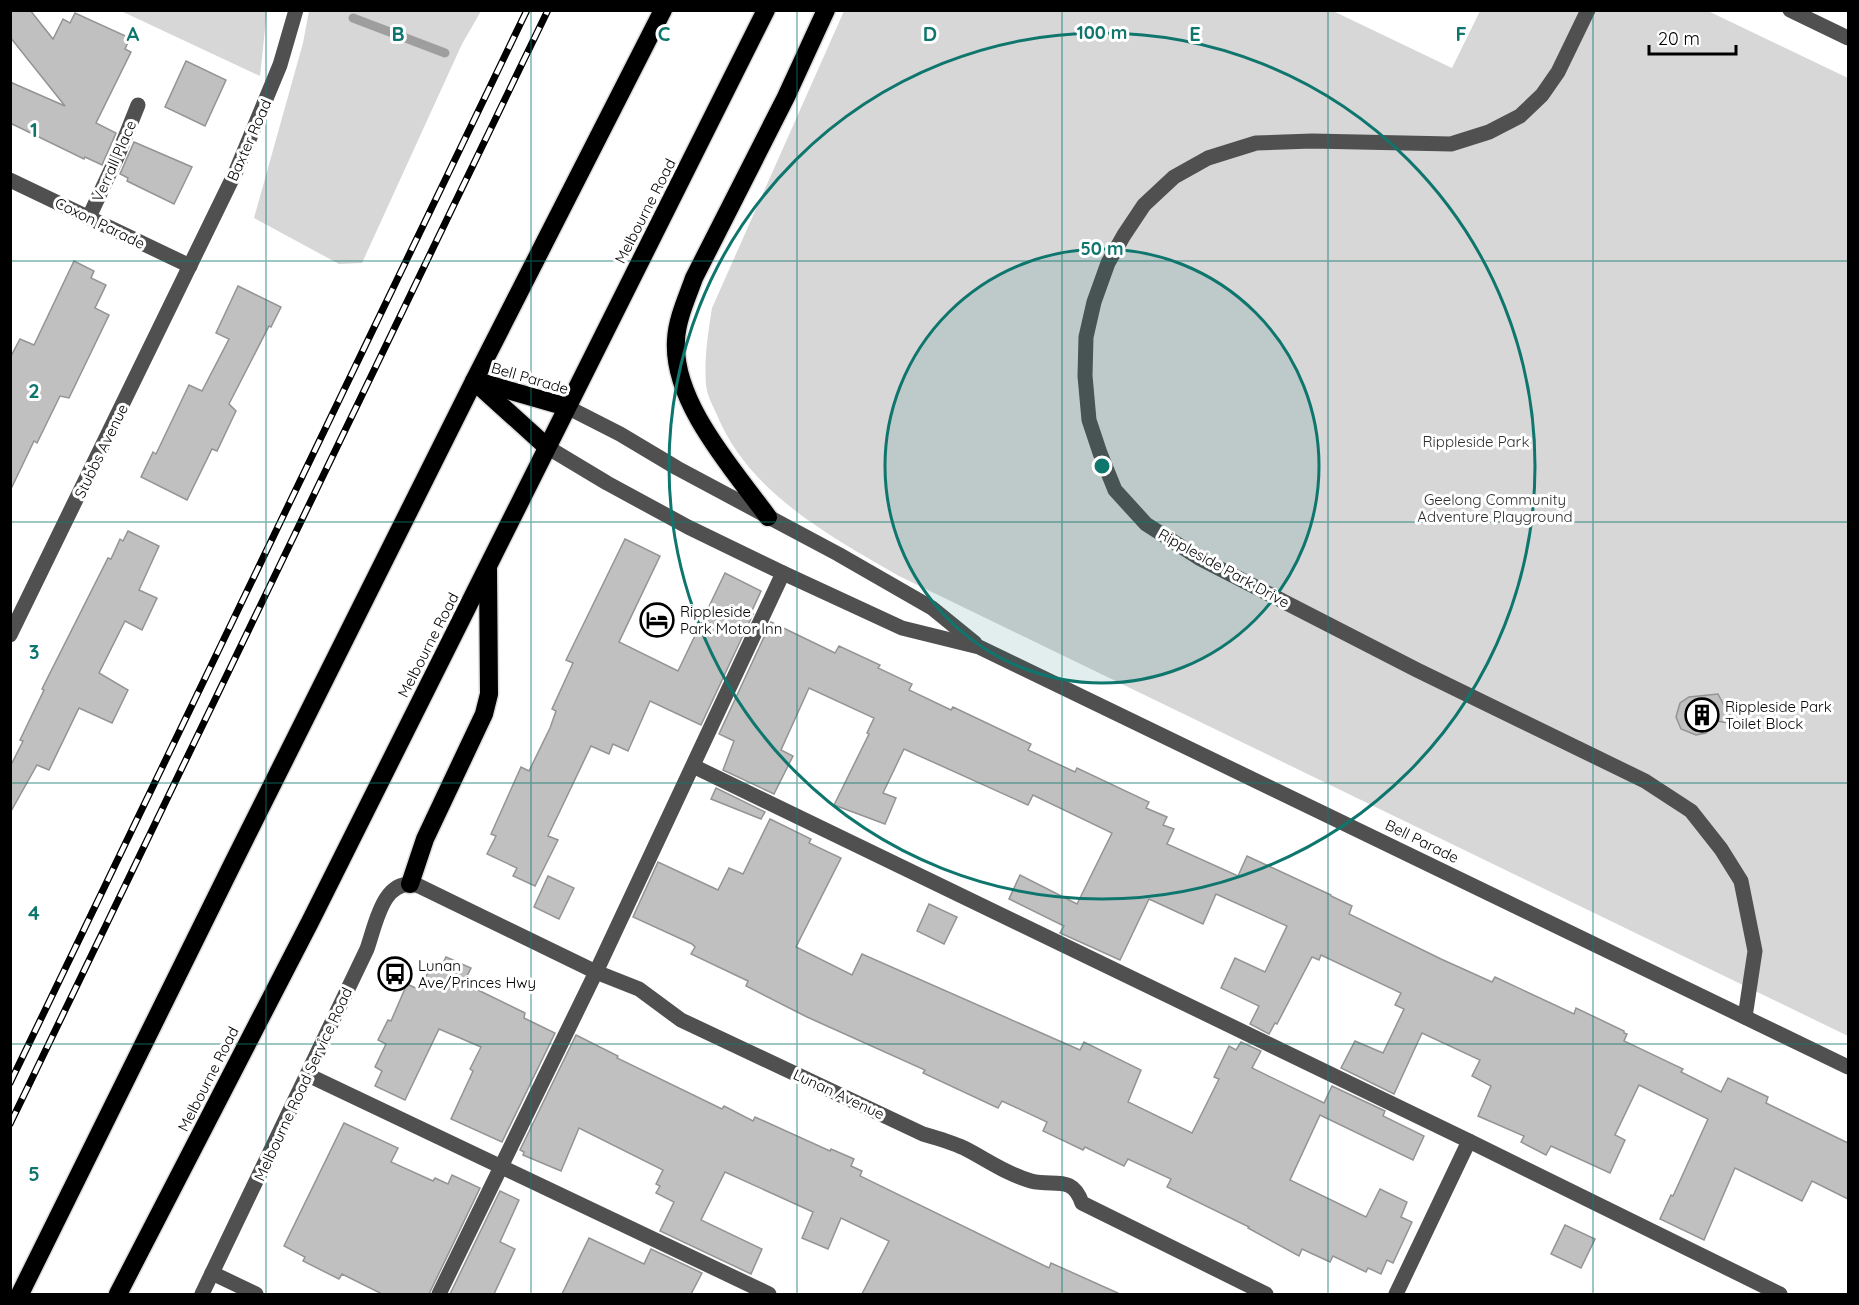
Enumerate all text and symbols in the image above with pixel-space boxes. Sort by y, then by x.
scale bar [1649,18,1736,56]
text: A [127,21,140,46]
text: B [391,21,405,46]
text: C [658,21,671,46]
text: D [923,21,937,46]
text: 100 m [1077,21,1127,44]
text: E [1189,21,1201,46]
text: F [1455,21,1467,46]
text: 20 m [1658,27,1700,50]
street label: Baxter Road [223,96,275,184]
text: 1 [30,117,38,142]
street label: Verrall Place [88,117,140,205]
street label: Melbourne Road [610,155,680,267]
street label: Coxon Parade [52,193,148,253]
text: 50 m [1080,237,1124,260]
street label: Bell Parade [489,358,571,398]
text: 2 [28,378,40,403]
street label: Stubbs Avenue [70,401,132,501]
park label: Rippleside Park [1423,432,1529,451]
centre of rings [1092,456,1112,476]
park label: Geelong Community Adventure Playground [1417,490,1573,526]
street label: Rippleside Park Drive [1155,524,1293,612]
street label: Melbourne Road [393,589,463,701]
hotel icon: Rippleside Park Motor Inn [639,602,675,638]
place label: Rippleside Park Motor Inn [680,602,782,638]
text: 3 [29,639,39,664]
building icon: Rippleside Park Toilet Block [1684,697,1720,733]
place label: Rippleside Park Toilet Block [1725,697,1832,733]
street label: Bell Parade [1382,815,1462,867]
text: 4 [28,900,40,925]
bus stop icon: Lunan Ave/Princes Hwy [377,956,413,992]
place label: Lunan Ave/Princes Hwy [418,956,536,992]
street label: Melbourne Road Service Road [250,984,356,1184]
street label: Melbourne Road [173,1023,243,1135]
street label: Lunan Avenue [790,1065,888,1123]
text: 5 [28,1161,40,1186]

